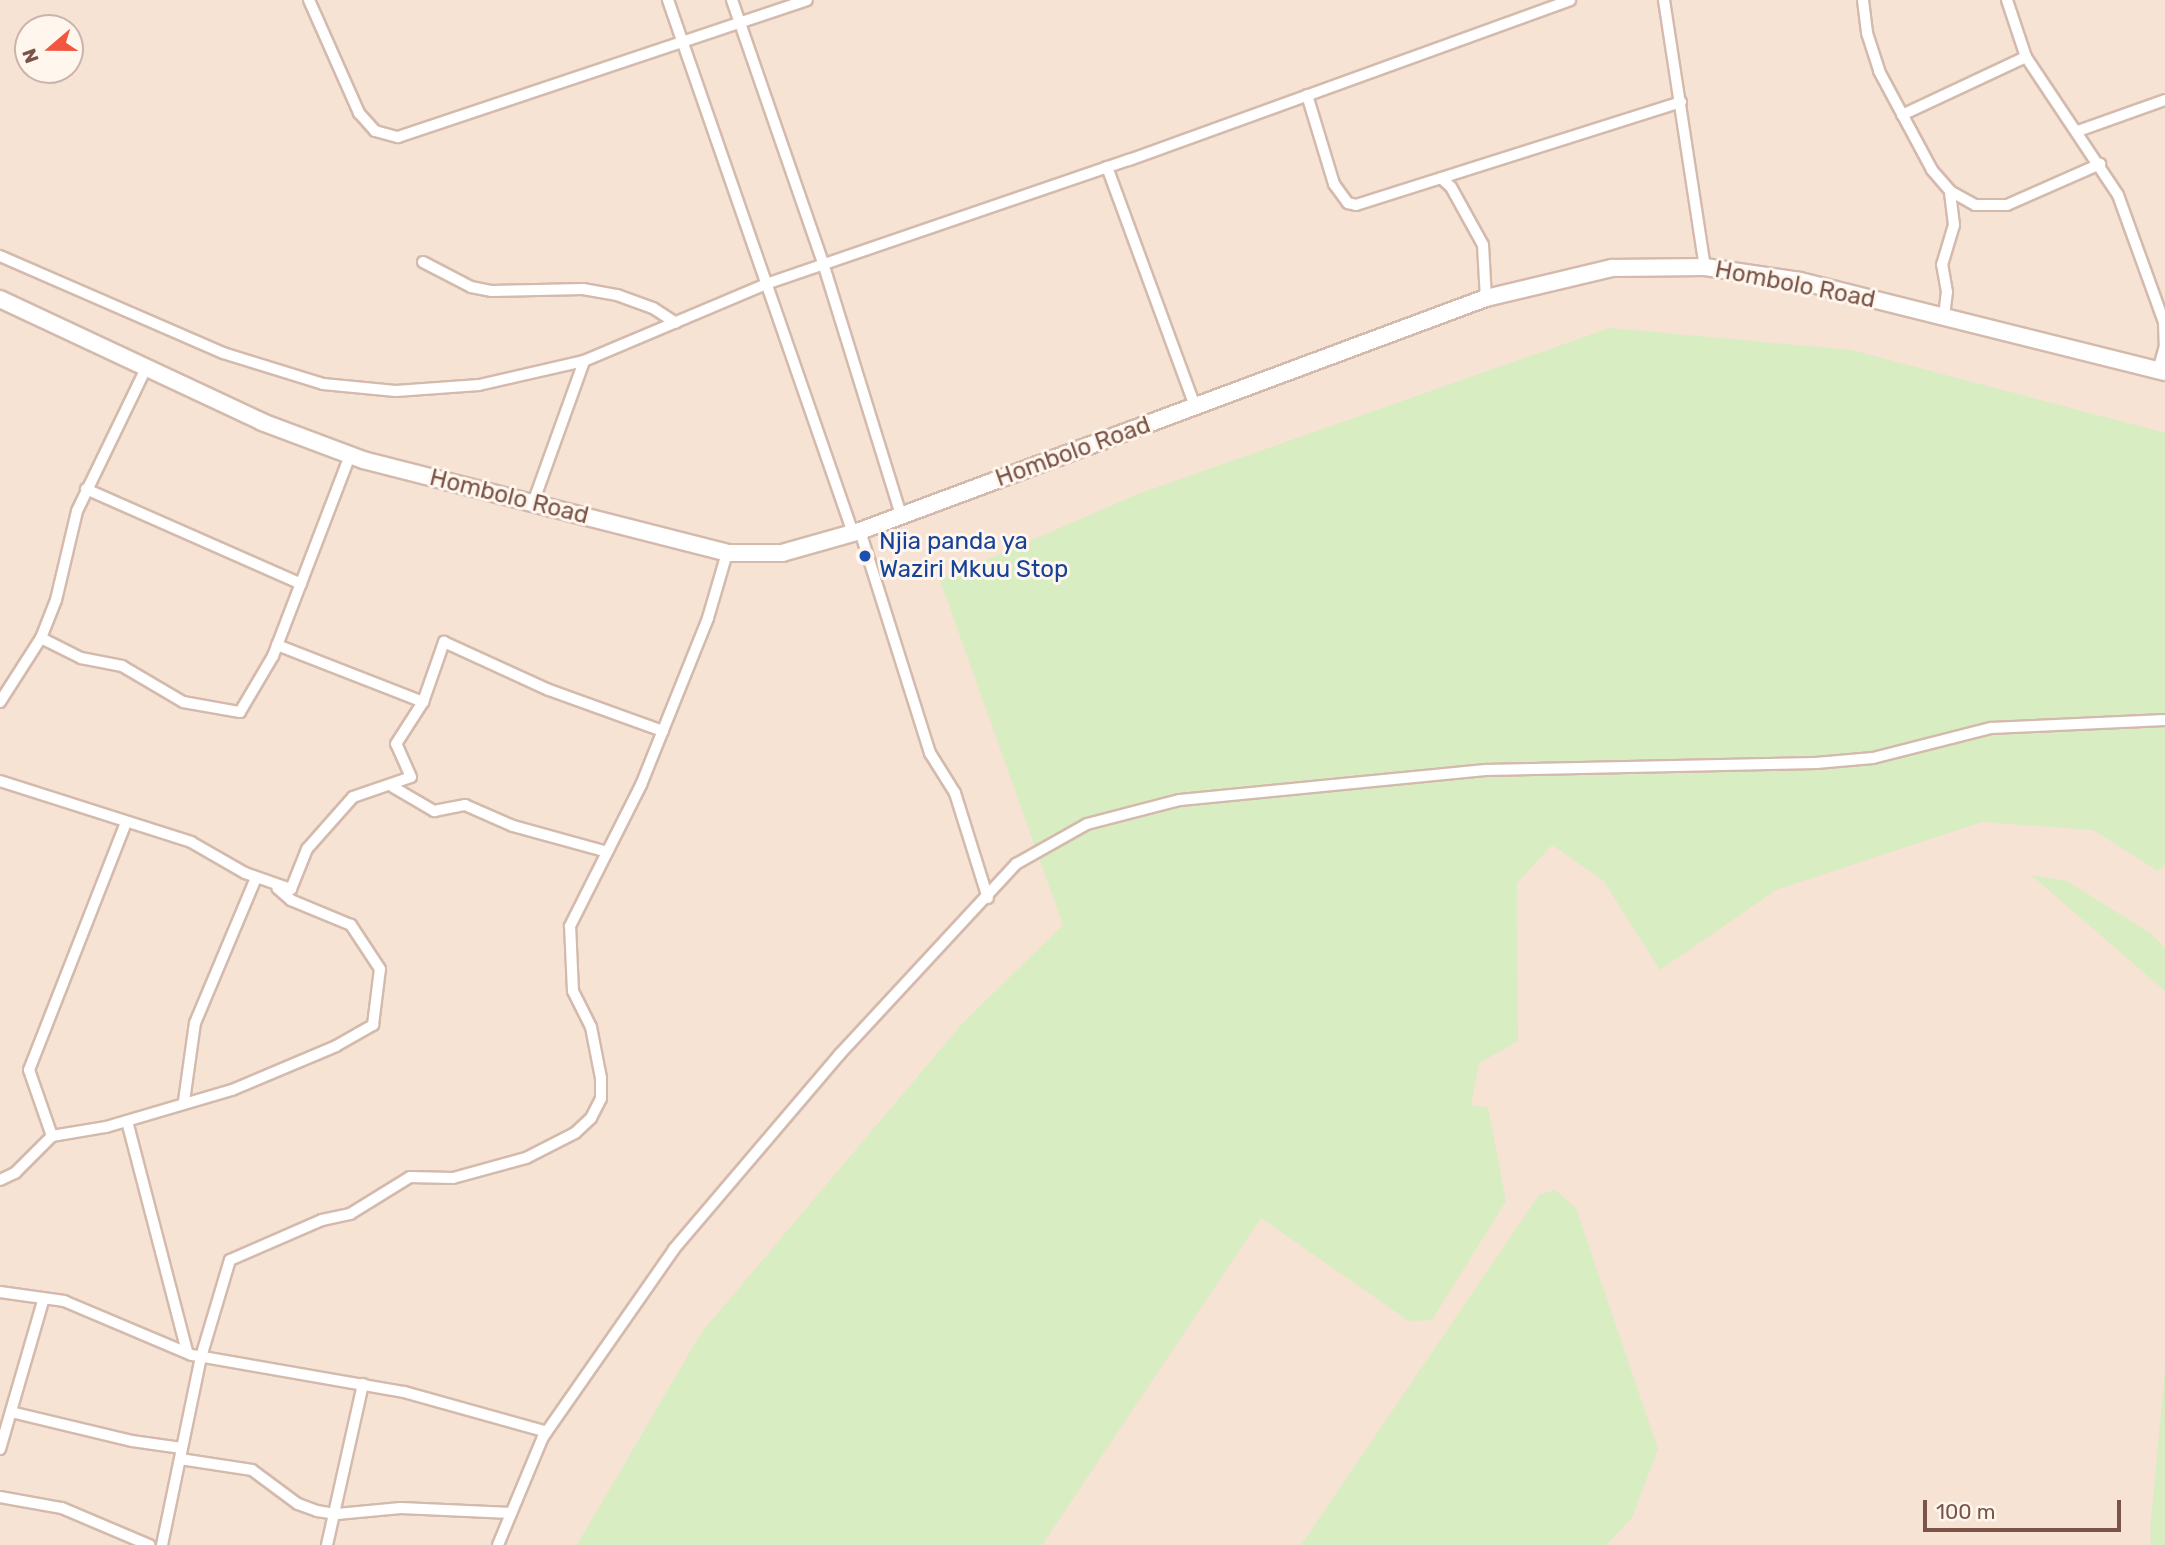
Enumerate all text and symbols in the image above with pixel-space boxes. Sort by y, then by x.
north arrow [14,14,84,84]
text: N [18,45,44,66]
street label: Hombolo Road [1712,255,1878,315]
street label: Hombolo Road [992,411,1154,493]
street label: Hombolo Road [427,463,591,531]
place label: Njia panda ya Waziri Mkuu Stop [879,528,1068,584]
marker: Njia panda ya Waziri Mkuu Stop [857,548,873,564]
scale bar [1927,1486,2125,1530]
text: 100 m [1936,1499,1995,1524]

